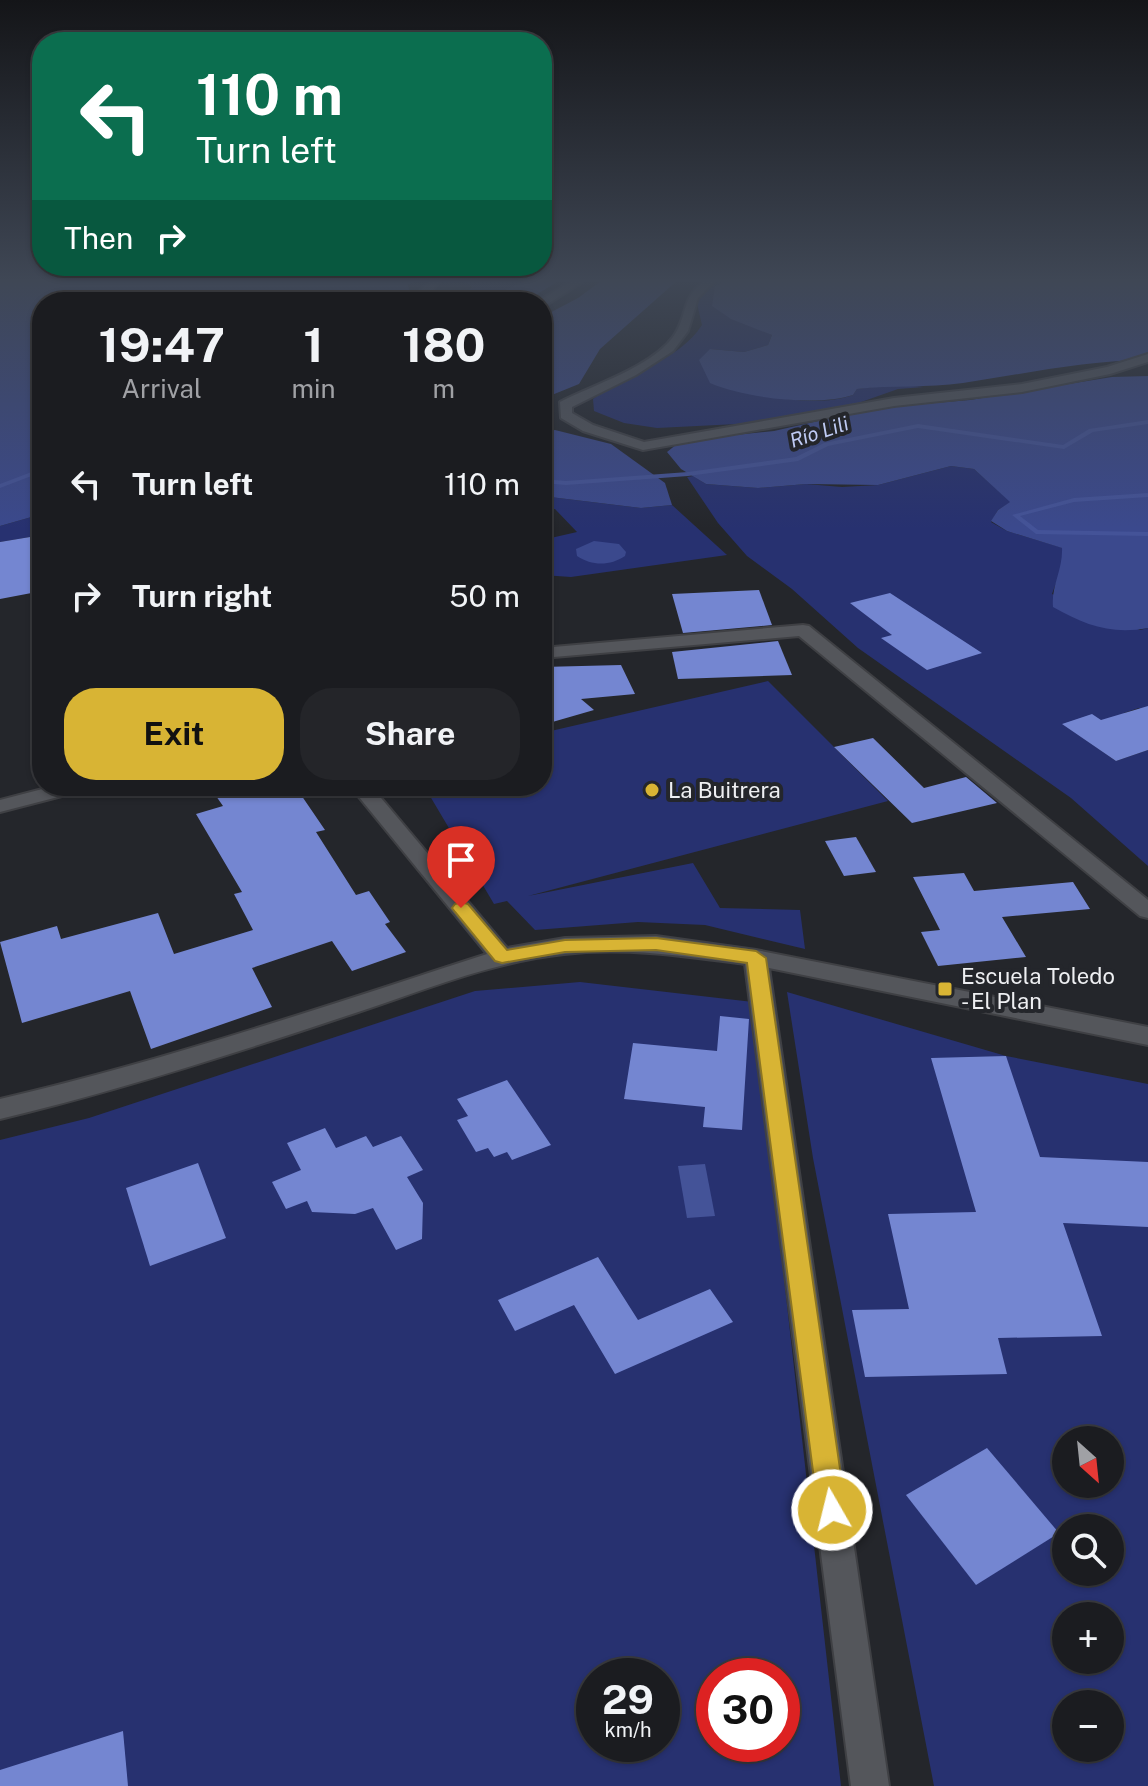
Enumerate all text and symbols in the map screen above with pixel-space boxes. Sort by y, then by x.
text: 110 m [196,62,343,128]
icon: left [64,64,168,168]
text: Turn left [196,129,337,171]
icon: right [149,216,193,260]
text: Then [64,220,133,256]
text: 19:47 [98,316,225,373]
text: 1 [303,316,324,373]
text: 180 [402,316,486,373]
text: Arrival [122,373,202,404]
text: min [291,373,336,404]
text: m [432,373,455,404]
water label: Río Lili [787,411,851,453]
icon: left [64,462,108,506]
text: Turn left [132,466,253,502]
text: 110 m [444,466,520,502]
icon: right [64,574,108,618]
text: Turn right [132,578,272,614]
text: 50 m [449,578,520,614]
button: Exit [64,688,284,780]
button: Share [300,688,520,780]
place label: La Buitrera [668,777,781,803]
marker: La Buitrera [643,781,661,799]
pin [427,826,495,908]
icon: arrive [439,838,483,882]
place label: Escuela Toledo - El Plan [961,963,1115,1014]
marker: Escuela Toledo - El Plan [936,980,954,998]
north arrow [1052,1426,1124,1498]
map controls [1052,1426,1124,1762]
position arrow [790,1468,874,1552]
button: search [1052,1514,1124,1586]
button: + [1052,1602,1124,1674]
speed limit sign: 30 [696,1658,800,1762]
text: 29 [602,1676,654,1723]
button: − [1052,1690,1124,1762]
text: km/h [604,1718,652,1742]

